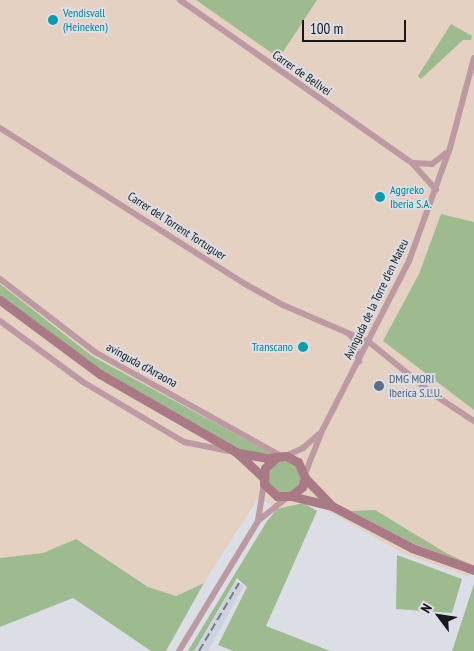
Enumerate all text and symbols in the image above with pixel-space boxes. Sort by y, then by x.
place label: Vendisvall (Heineken) [63,6,108,34]
scale bar [304,10,408,42]
marker: Vendisvall (Heineken) [47,14,59,26]
text: 100 m [310,19,343,38]
street label: Carrer de Bellveí [270,47,334,99]
place label: Aggreko Iberia S.A. [390,183,432,211]
street label: Carrer del Torrent Tortuguer [125,189,229,263]
marker: Aggreko Iberia S.A. [374,191,386,203]
street label: Avinguda de la Torre d'en Mateu [341,237,411,361]
street label: avinguda d'Arraona [104,340,180,390]
place label: Transcano [252,340,293,354]
marker: Transcano [297,341,309,353]
place label: DMG MORI Iberica S.L.U. [389,372,442,400]
marker: DMG MORI Iberica S.L.U. [373,380,385,392]
north arrow [414,591,464,641]
text: N [416,600,436,616]

